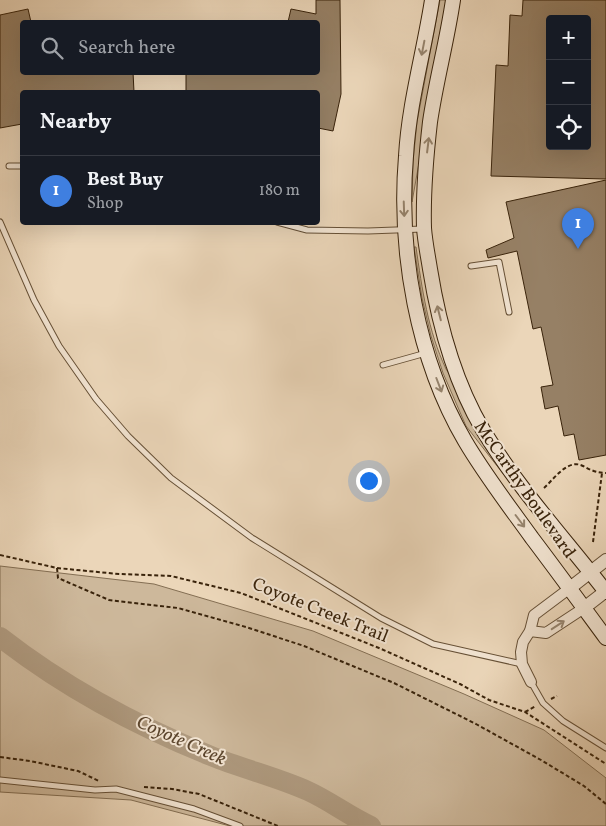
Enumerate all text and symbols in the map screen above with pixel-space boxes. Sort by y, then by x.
map controls [546,15,591,150]
button: + [546,15,591,60]
search box [20,20,320,75]
icon: search [38,34,66,62]
text: Search here [78,35,175,61]
one-way arrow [418,39,427,55]
button: − [546,60,591,105]
button: locate [546,105,591,150]
text: Nearby [40,108,111,137]
one-way arrow [423,137,433,153]
text: Best Buy [87,167,163,193]
text: 1 [53,180,59,202]
text: 180 m [259,180,300,202]
text: Shop [87,193,123,215]
one-way arrow [400,201,409,217]
pin: 1 [562,208,594,249]
one-way arrow [434,306,443,322]
one-way arrow [435,376,444,392]
street label: McCarthy Boulevard [467,416,581,564]
your location [356,468,382,494]
one-way arrow [514,514,525,527]
street label: Coyote Creek Trail [248,572,392,650]
one-way arrow [551,620,565,630]
water label: Coyote Creek [132,710,230,772]

